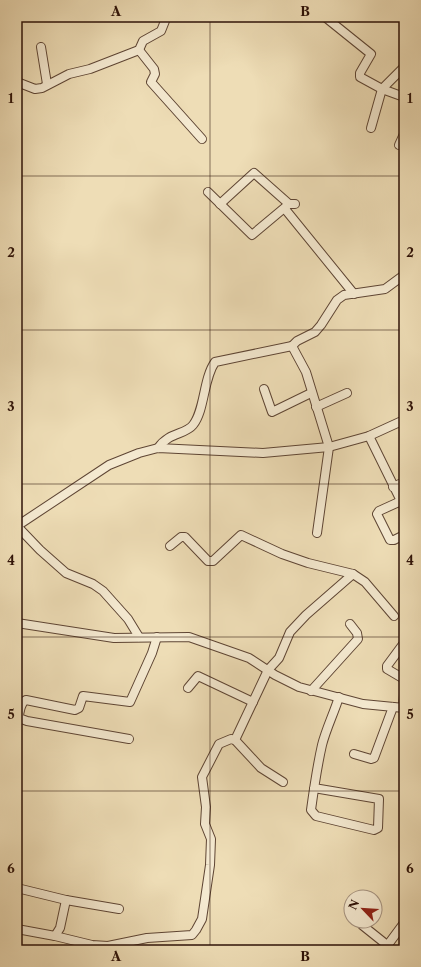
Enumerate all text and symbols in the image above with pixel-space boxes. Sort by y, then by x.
text: A [110,3,122,19]
text: B [300,3,310,19]
text: 1 [8,90,14,106]
text: 1 [407,90,413,106]
text: 2 [7,244,15,260]
text: 2 [406,244,414,260]
text: 3 [7,398,15,414]
text: 3 [406,398,414,414]
text: 4 [7,552,15,568]
text: 4 [406,552,414,568]
text: 5 [7,706,15,722]
text: 5 [406,706,414,722]
text: 6 [7,860,15,876]
text: 6 [406,860,414,876]
north arrow [343,889,383,929]
text: N [346,897,362,912]
text: A [110,948,122,964]
text: B [300,948,310,964]

